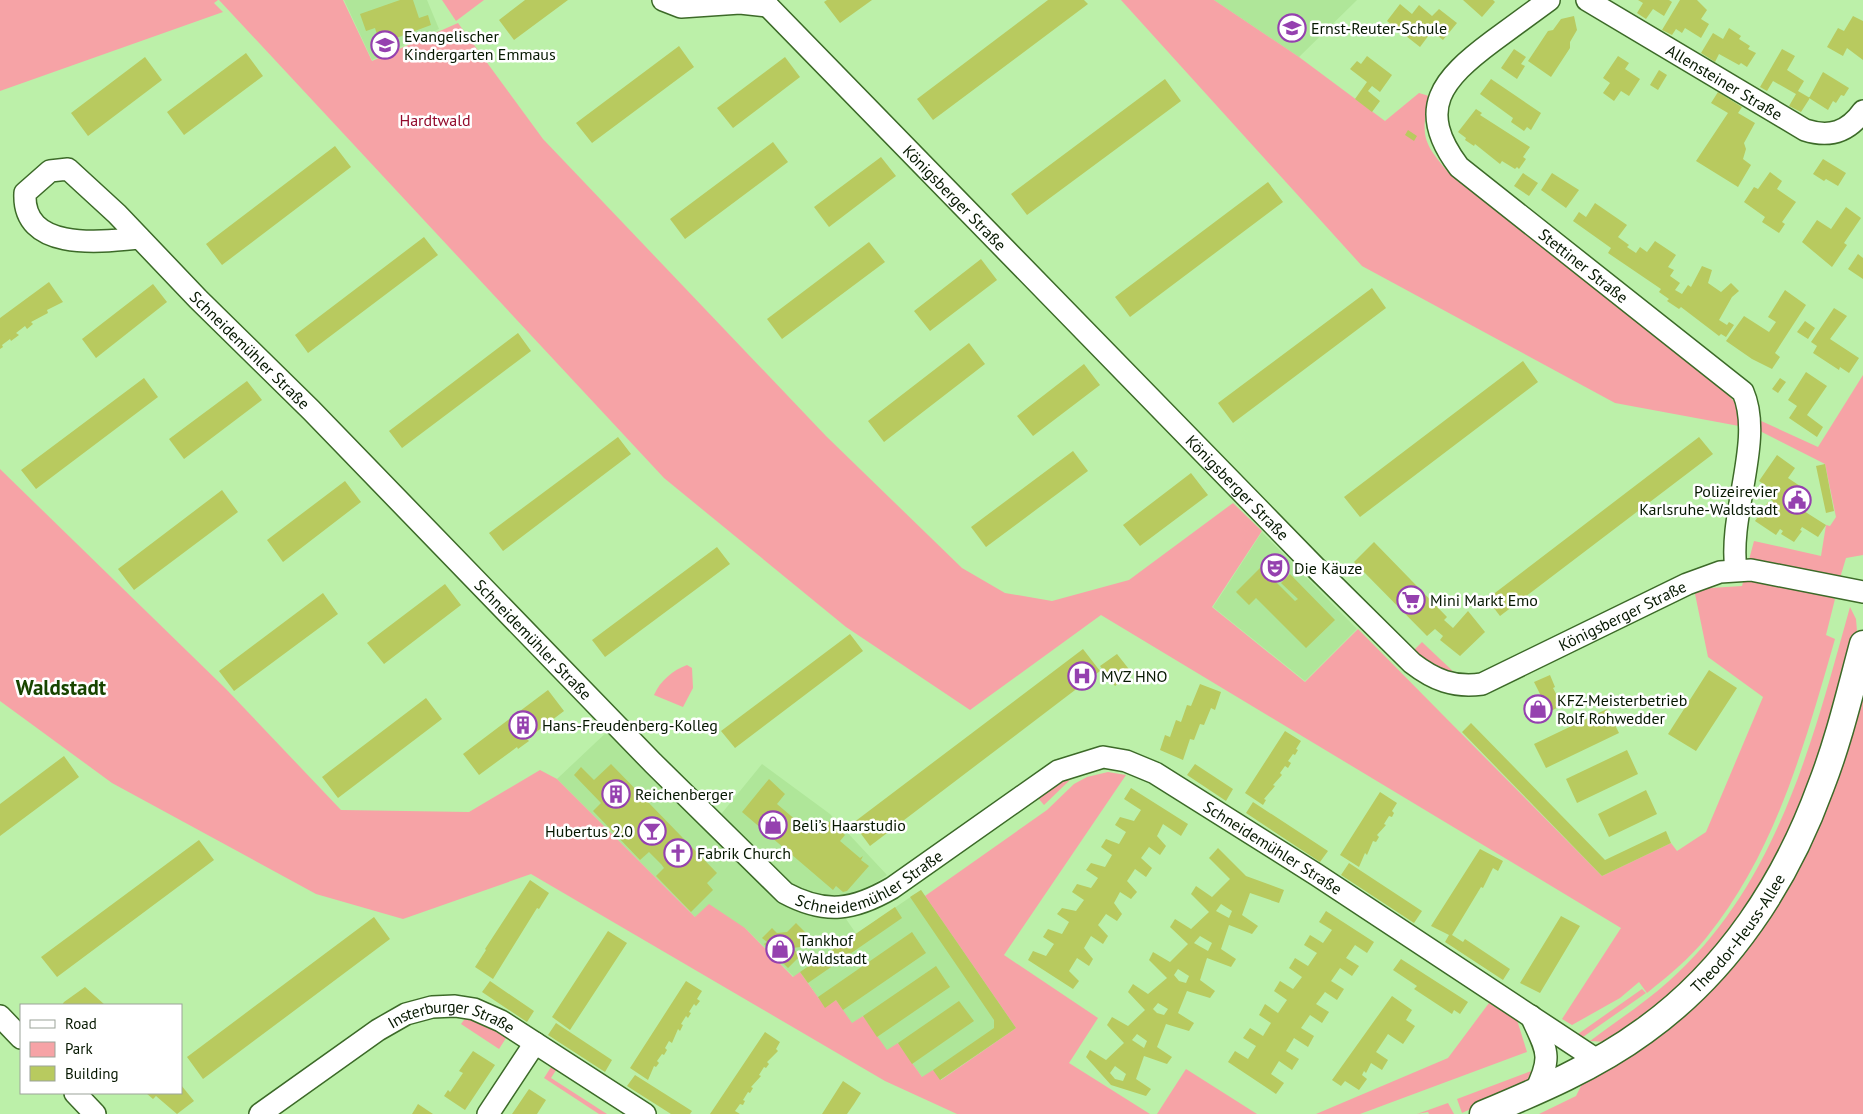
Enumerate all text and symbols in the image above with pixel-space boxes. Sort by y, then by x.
school or university icon: Ernst-Reuter-Schule [1277,13,1307,43]
place label: Ernst-Reuter-Schule [1311,18,1447,38]
place label: Evangelischer Kindergarten Emmaus [404,26,556,64]
school or university icon: Evangelischer Kindergarten Emmaus [370,30,400,60]
street label: Allensteiner Straße [1663,40,1786,124]
park label: Hardtwald [399,110,471,130]
street label: Königsberger Straße [899,141,1011,255]
street label: Stettiner Straße [1535,224,1632,307]
street label: Schneidemühler Straße [186,287,314,413]
street label: Königsberger Straße [1182,431,1293,544]
place label: Polizeirevier Karlsruhe-Waldstadt [1639,481,1779,519]
public building icon: Polizeirevier Karlsruhe-Waldstadt [1782,485,1812,515]
theatre icon: Die Käuze [1260,553,1290,583]
place label: Die Käuze [1294,558,1363,578]
street label: Schneidemühler Straße [470,575,596,704]
street label: Königsberger Straße [1555,576,1689,655]
supermarket icon: Mini Markt Emo [1396,585,1426,615]
place label: Mini Markt Emo [1430,590,1538,610]
hospital icon: MVZ HNO [1067,661,1097,691]
place label: MVZ HNO [1101,666,1168,686]
district label: Waldstadt [16,674,107,701]
place label: KFZ-Meisterbetrieb Rolf Rohwedder [1557,690,1687,728]
shop icon: KFZ-Meisterbetrieb Rolf Rohwedder [1523,694,1553,724]
building icon: Hans-Freudenberg-Kolleg [508,710,538,740]
place label: Hans-Freudenberg-Kolleg [542,715,718,735]
building icon: Reichenberger [601,779,631,809]
place label: Reichenberger [635,784,734,804]
street label: Schneidemühler Straße [1200,796,1346,899]
shop icon: Beli’s Haarstudio [758,810,788,840]
place label: Beli’s Haarstudio [792,815,906,835]
bar icon: Hubertus 2.0 [637,816,667,846]
place label: Hubertus 2.0 [545,821,633,841]
church icon: Fabrik Church [663,838,693,868]
place label: Fabrik Church [697,843,791,863]
street label: Schneidemühler Straße [793,846,946,917]
street label: Theodor-Heuss-Allee [1686,870,1789,997]
place label: Tankhof Waldstadt [799,930,868,968]
shop icon: Tankhof Waldstadt [765,934,795,964]
text: Insterburger Straße [384,996,519,1037]
legend [20,1004,182,1094]
text: Road [65,1014,97,1033]
street label: Insterburger Straße [384,1019,518,1043]
text: Park [65,1039,93,1058]
text: Building [65,1064,119,1083]

